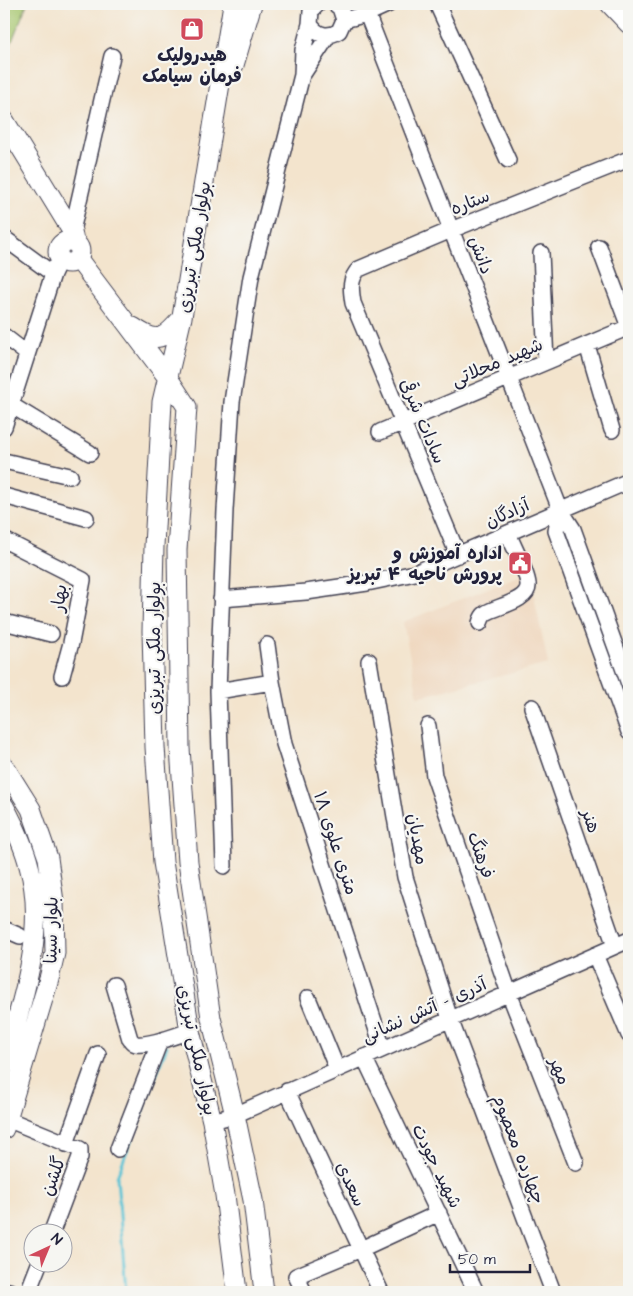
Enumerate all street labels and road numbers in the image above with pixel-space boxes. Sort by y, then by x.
street label: بولوار ملکی تبریزی [172,179,217,315]
street label: ستاره [447,183,494,222]
street label: دانش [462,232,499,278]
street label: شهید محلاتی [448,332,547,393]
street label: سادات شرقی [393,375,452,468]
street label: آزادگان [481,492,535,534]
street label: بولوار ملکی تبریزی [142,581,167,715]
street label: بهار [45,583,74,615]
street label: ۱۸ متری علوی [307,788,364,898]
street label: هنر [574,804,606,836]
street label: مهدیان [401,811,434,867]
street label: فرهنگ [461,828,500,882]
street label: بلوار سینا [38,896,65,964]
street label: آذرى - آتش نشانى [358,971,492,1049]
street label: بولوار ملکی تبریزی [170,982,223,1118]
street label: مهر [542,1052,576,1089]
street label: چهارده معصوم [485,1091,551,1208]
street label: شهید جودت [405,1120,468,1213]
street label: گلشن [35,1153,72,1199]
street label: سعدی [329,1158,372,1211]

